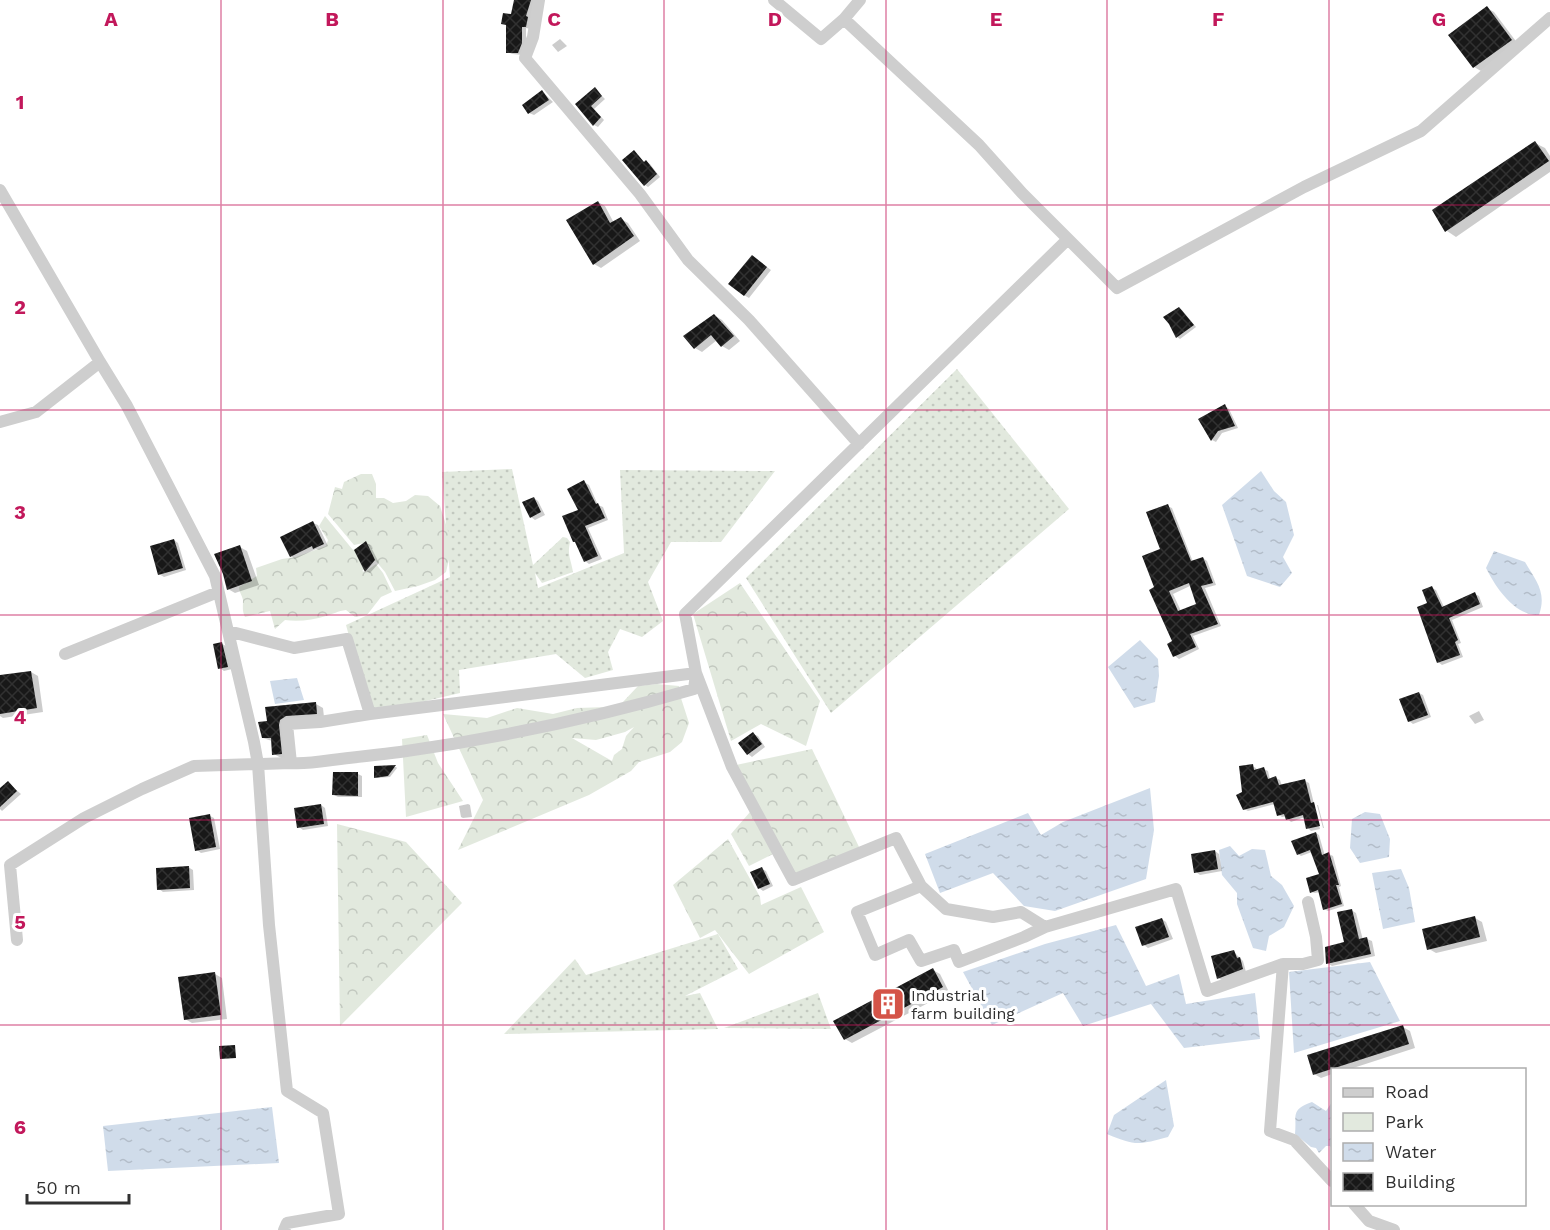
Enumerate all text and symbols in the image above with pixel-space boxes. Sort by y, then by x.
text: A [104,7,118,31]
text: B [325,7,339,31]
text: C [547,7,561,31]
text: D [768,7,782,31]
text: E [990,7,1002,31]
text: F [1212,7,1224,31]
text: G [1432,7,1446,31]
text: 1 [16,90,24,114]
text: 2 [14,295,26,319]
text: 3 [14,500,26,524]
text: 4 [14,705,27,729]
text: 5 [14,910,26,934]
building icon: Industrial farm building [870,986,906,1022]
place label: Industrial farm building [911,986,1015,1023]
legend [1331,1068,1526,1206]
text: Road [1385,1081,1429,1102]
text: Park [1385,1111,1424,1132]
text: 6 [14,1115,26,1139]
text: Water [1385,1141,1437,1162]
scale bar [27,1167,129,1205]
text: Building [1385,1171,1455,1192]
text: 50 m [36,1177,81,1198]

